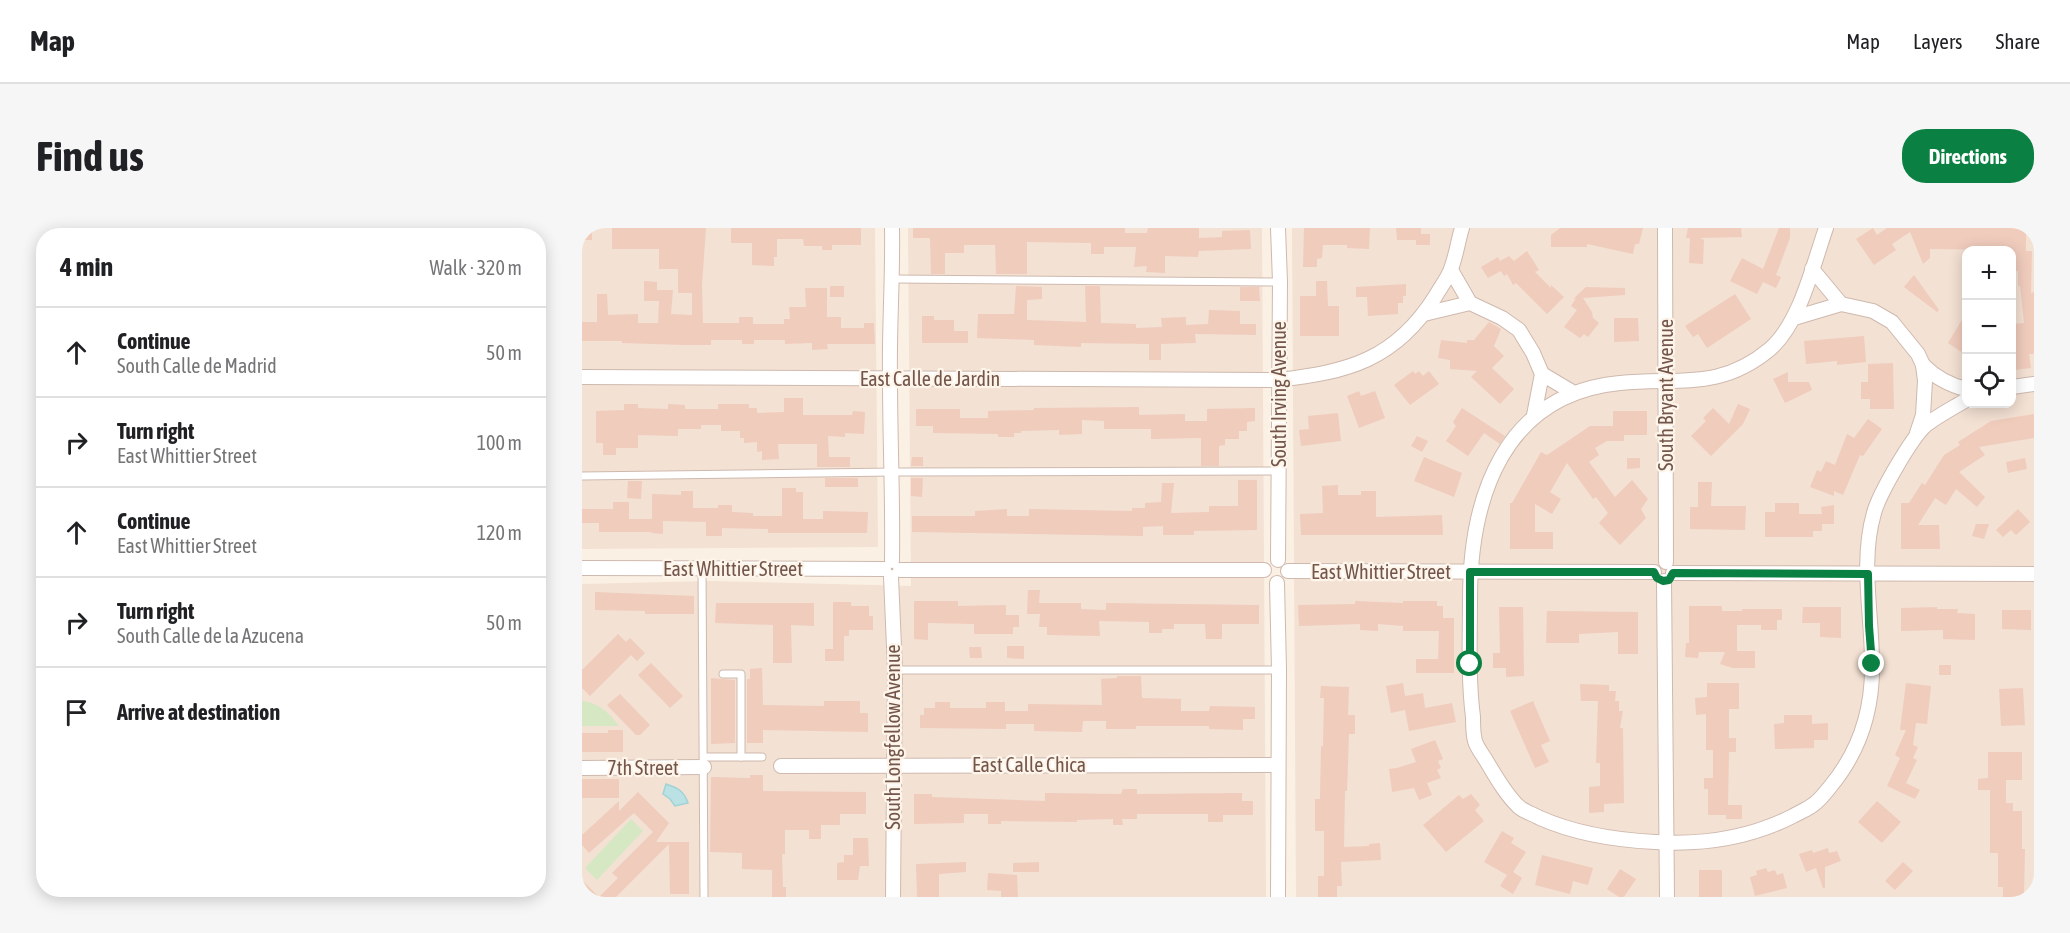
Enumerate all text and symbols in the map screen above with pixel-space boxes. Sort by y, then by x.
text: Map [30,25,75,57]
text: Map [1846,29,1880,53]
text: Layers [1913,29,1963,53]
text: Share [1996,29,2040,53]
button: Directions [1902,129,2034,183]
text: Find us [36,132,144,180]
map controls [1962,246,2016,408]
button: + [1962,246,2016,300]
text: 4 min [60,252,113,282]
text: Walk · 320 m [430,256,522,279]
button: − [1962,300,2016,354]
street label: South Bryant Avenue [1654,319,1677,471]
street label: South Irving Avenue [1267,321,1290,467]
text: Continue [117,328,191,354]
icon: ahead [60,336,93,369]
text: 50 m [486,341,522,364]
text: South Calle de Madrid [117,354,277,377]
button: locate [1962,354,2016,408]
street label: East Calle de Jardin [860,367,1000,390]
text: Turn right [117,418,194,444]
icon: right [60,426,93,459]
text: 100 m [477,431,522,454]
text: East Whittier Street [117,444,257,467]
text: Continue [117,508,191,534]
icon: ahead [60,516,93,549]
text: 120 m [477,521,522,544]
text: East Whittier Street [117,534,257,557]
street label: East Whittier Street [663,557,803,580]
street label: East Whittier Street [1311,560,1451,583]
text: Turn right [117,598,194,624]
icon: right [60,606,93,639]
text: 50 m [486,611,522,634]
text: South Calle de la Azucena [117,624,304,647]
street label: South Longfellow Avenue [881,644,904,830]
route start [1456,650,1482,676]
route end [1858,650,1884,676]
icon: arrive [60,696,93,729]
text: Arrive at destination [117,699,280,725]
street label: East Calle Chica [972,753,1086,776]
street label: 7th Street [607,756,679,779]

